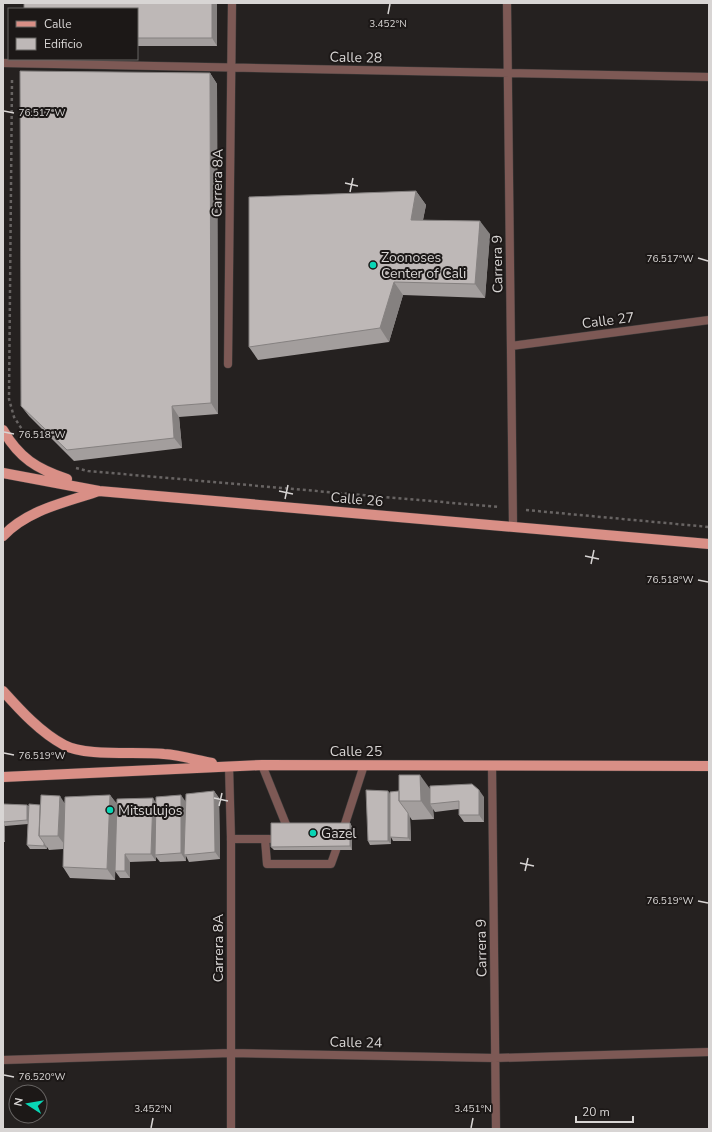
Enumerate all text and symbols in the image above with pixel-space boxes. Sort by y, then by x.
legend [8,8,138,60]
text: Calle [44,16,72,32]
text: 3.452°N [369,17,407,31]
text: Edificio [44,36,83,52]
street label: Calle 28 [329,48,382,67]
text: 76.517°W [18,106,66,120]
street label: Carrera 8A [207,149,228,217]
street label: Carrera 9 [487,235,508,293]
place label: Zoonoses Center of Cali [381,248,466,283]
text: 76.517°W [646,252,694,266]
marker: Zoonoses Center of Cali [368,260,378,270]
street label: Calle 27 [581,308,635,333]
text: 76.518°W [18,428,66,442]
street label: Calle 26 [330,488,384,511]
text: 76.518°W [646,573,694,587]
street label: Calle 25 [330,742,382,761]
text: 76.519°W [18,749,66,763]
place label: Mitsulujos [118,801,183,820]
marker: Mitsulujos [105,805,115,815]
place label: Gazel [321,824,357,843]
marker: Gazel [308,828,318,838]
text: 76.519°W [646,894,694,908]
street label: Carrera 8A [209,914,228,982]
street label: Carrera 9 [471,919,492,977]
street label: Calle 24 [329,1033,382,1052]
text: 76.520°W [18,1070,66,1084]
north arrow [8,1084,48,1124]
text: N [11,1096,27,1108]
scale bar [576,1098,633,1124]
text: 3.452°N [134,1102,172,1116]
text: 3.451°N [454,1102,492,1116]
text: 20 m [582,1104,610,1120]

